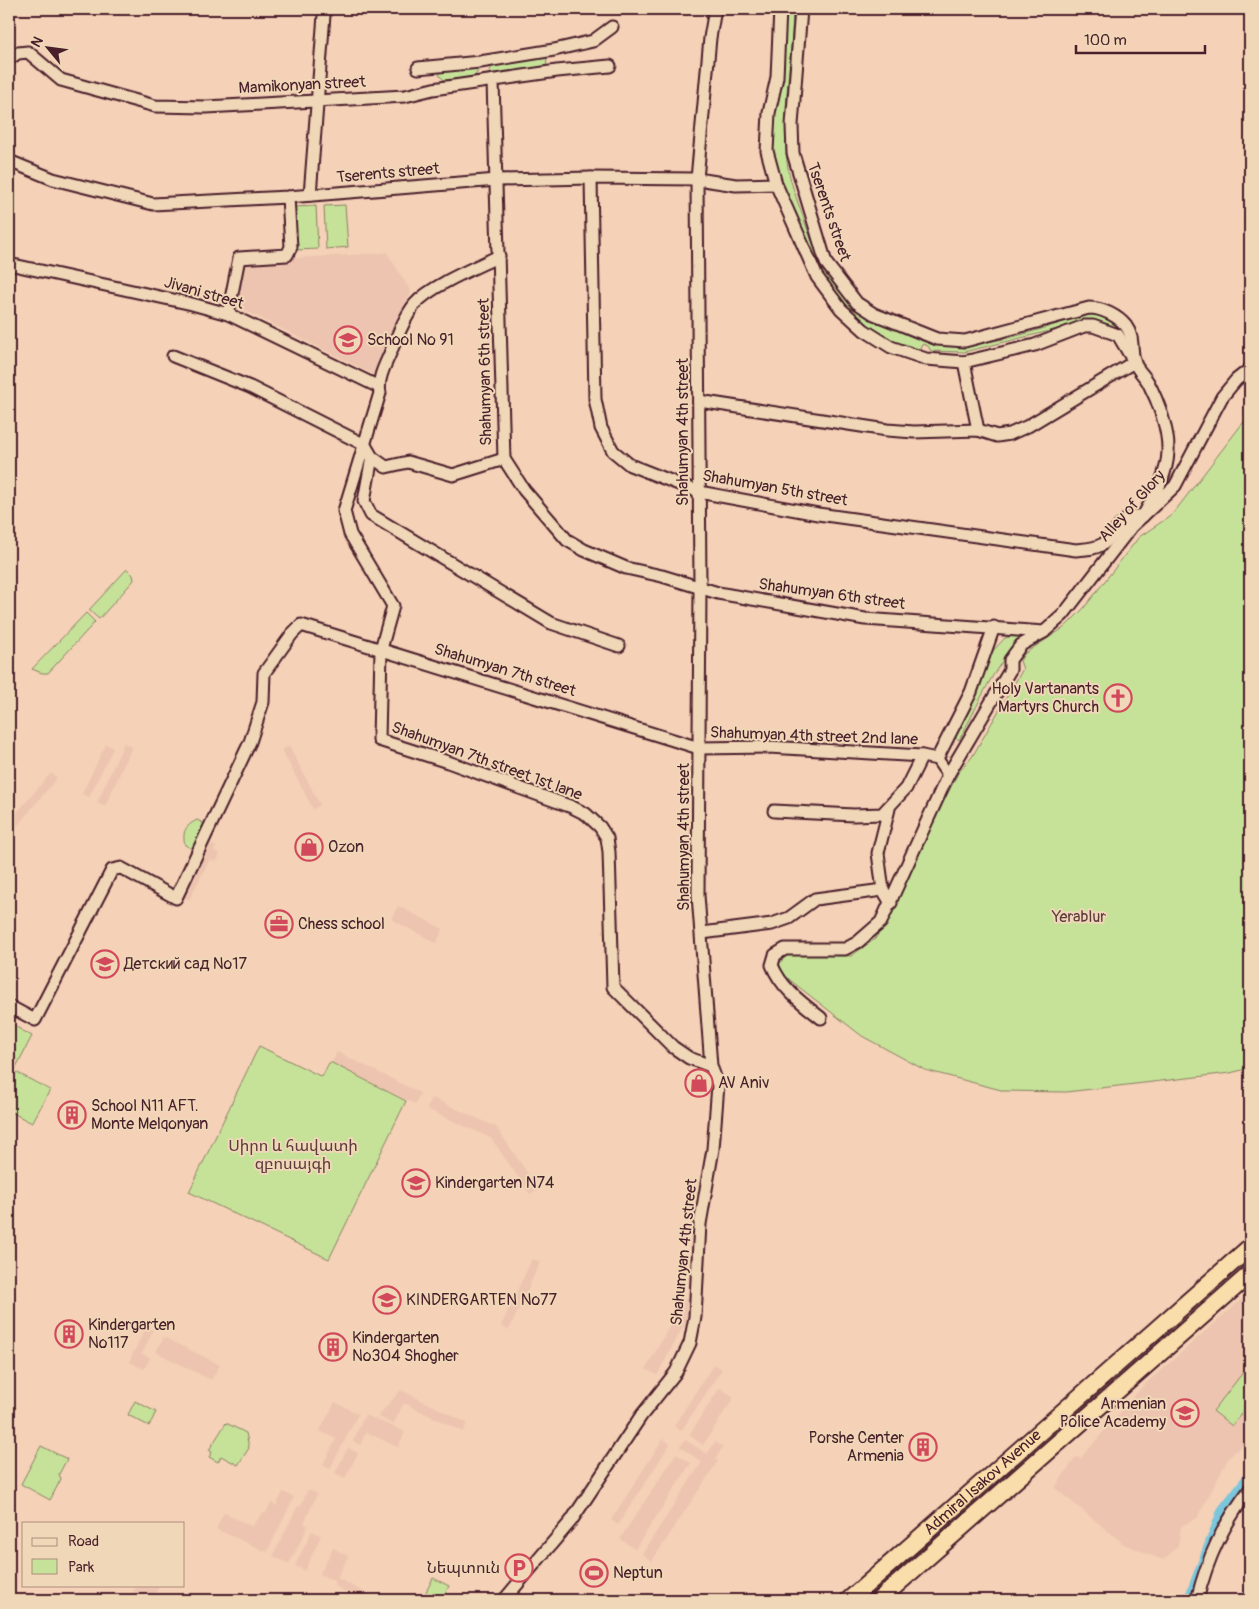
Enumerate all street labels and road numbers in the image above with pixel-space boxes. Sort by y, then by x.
street label: Mamikonyan street [238,72,367,98]
street label: Tserents street [336,158,441,187]
street label: Tserents street [803,160,855,265]
street label: Jivani street [162,272,247,314]
street label: Shahumyan 6th street [474,297,496,446]
street label: Shahumyan 4th street [673,358,693,506]
street label: Shahumyan 5th street [701,465,850,511]
street label: Alley of Glory [1094,466,1170,546]
street label: Shahumyan 6th street [757,574,907,614]
street label: Shahumyan 7th street [432,639,579,701]
street label: Shahumyan 7th street 1st lane [389,717,585,805]
street label: Shahumyan 4th street 2nd lane [710,722,919,750]
street label: Shahumyan 4th street [674,763,694,911]
street label: Shahumyan 4th street [666,1177,702,1327]
street label: Admiral Isakov Avenue [920,1425,1046,1539]

